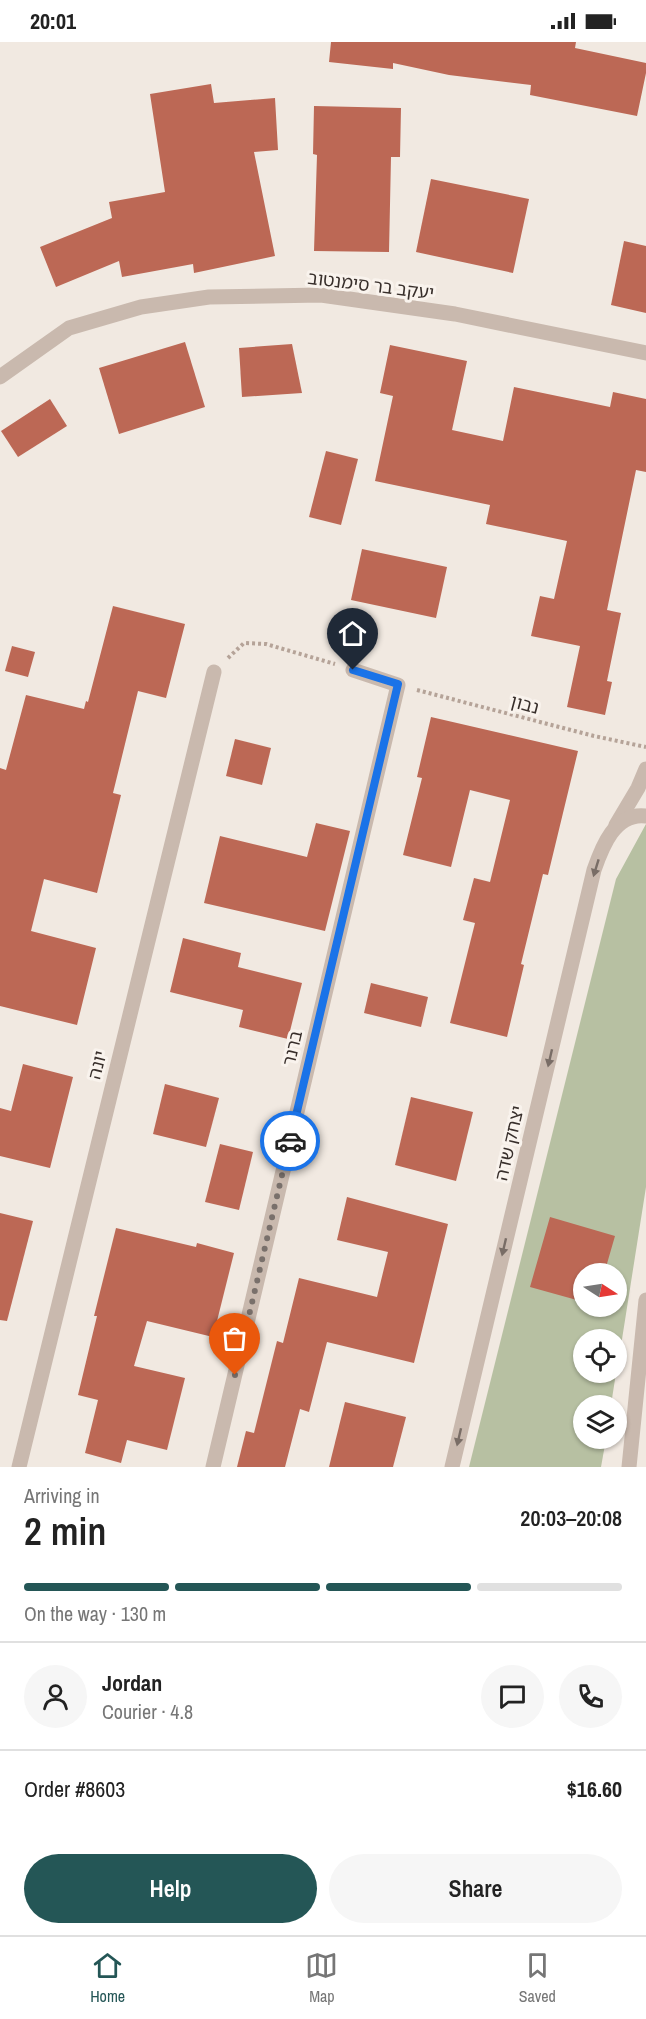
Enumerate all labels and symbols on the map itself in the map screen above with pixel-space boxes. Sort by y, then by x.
street label: יעקב בר סימנטוב [306,265,436,305]
pin [327,608,378,670]
street label: נבון [508,688,542,720]
one-way arrow [590,859,600,877]
street label: ברנר [276,1028,308,1068]
street label: יונה [81,1048,113,1082]
one-way arrow [544,1049,554,1067]
street label: יצחק שדה [488,1103,530,1183]
courier [260,1111,320,1171]
one-way arrow [499,1238,509,1257]
north arrow [573,1263,627,1317]
pin [209,1313,260,1375]
one-way arrow [454,1428,464,1446]

